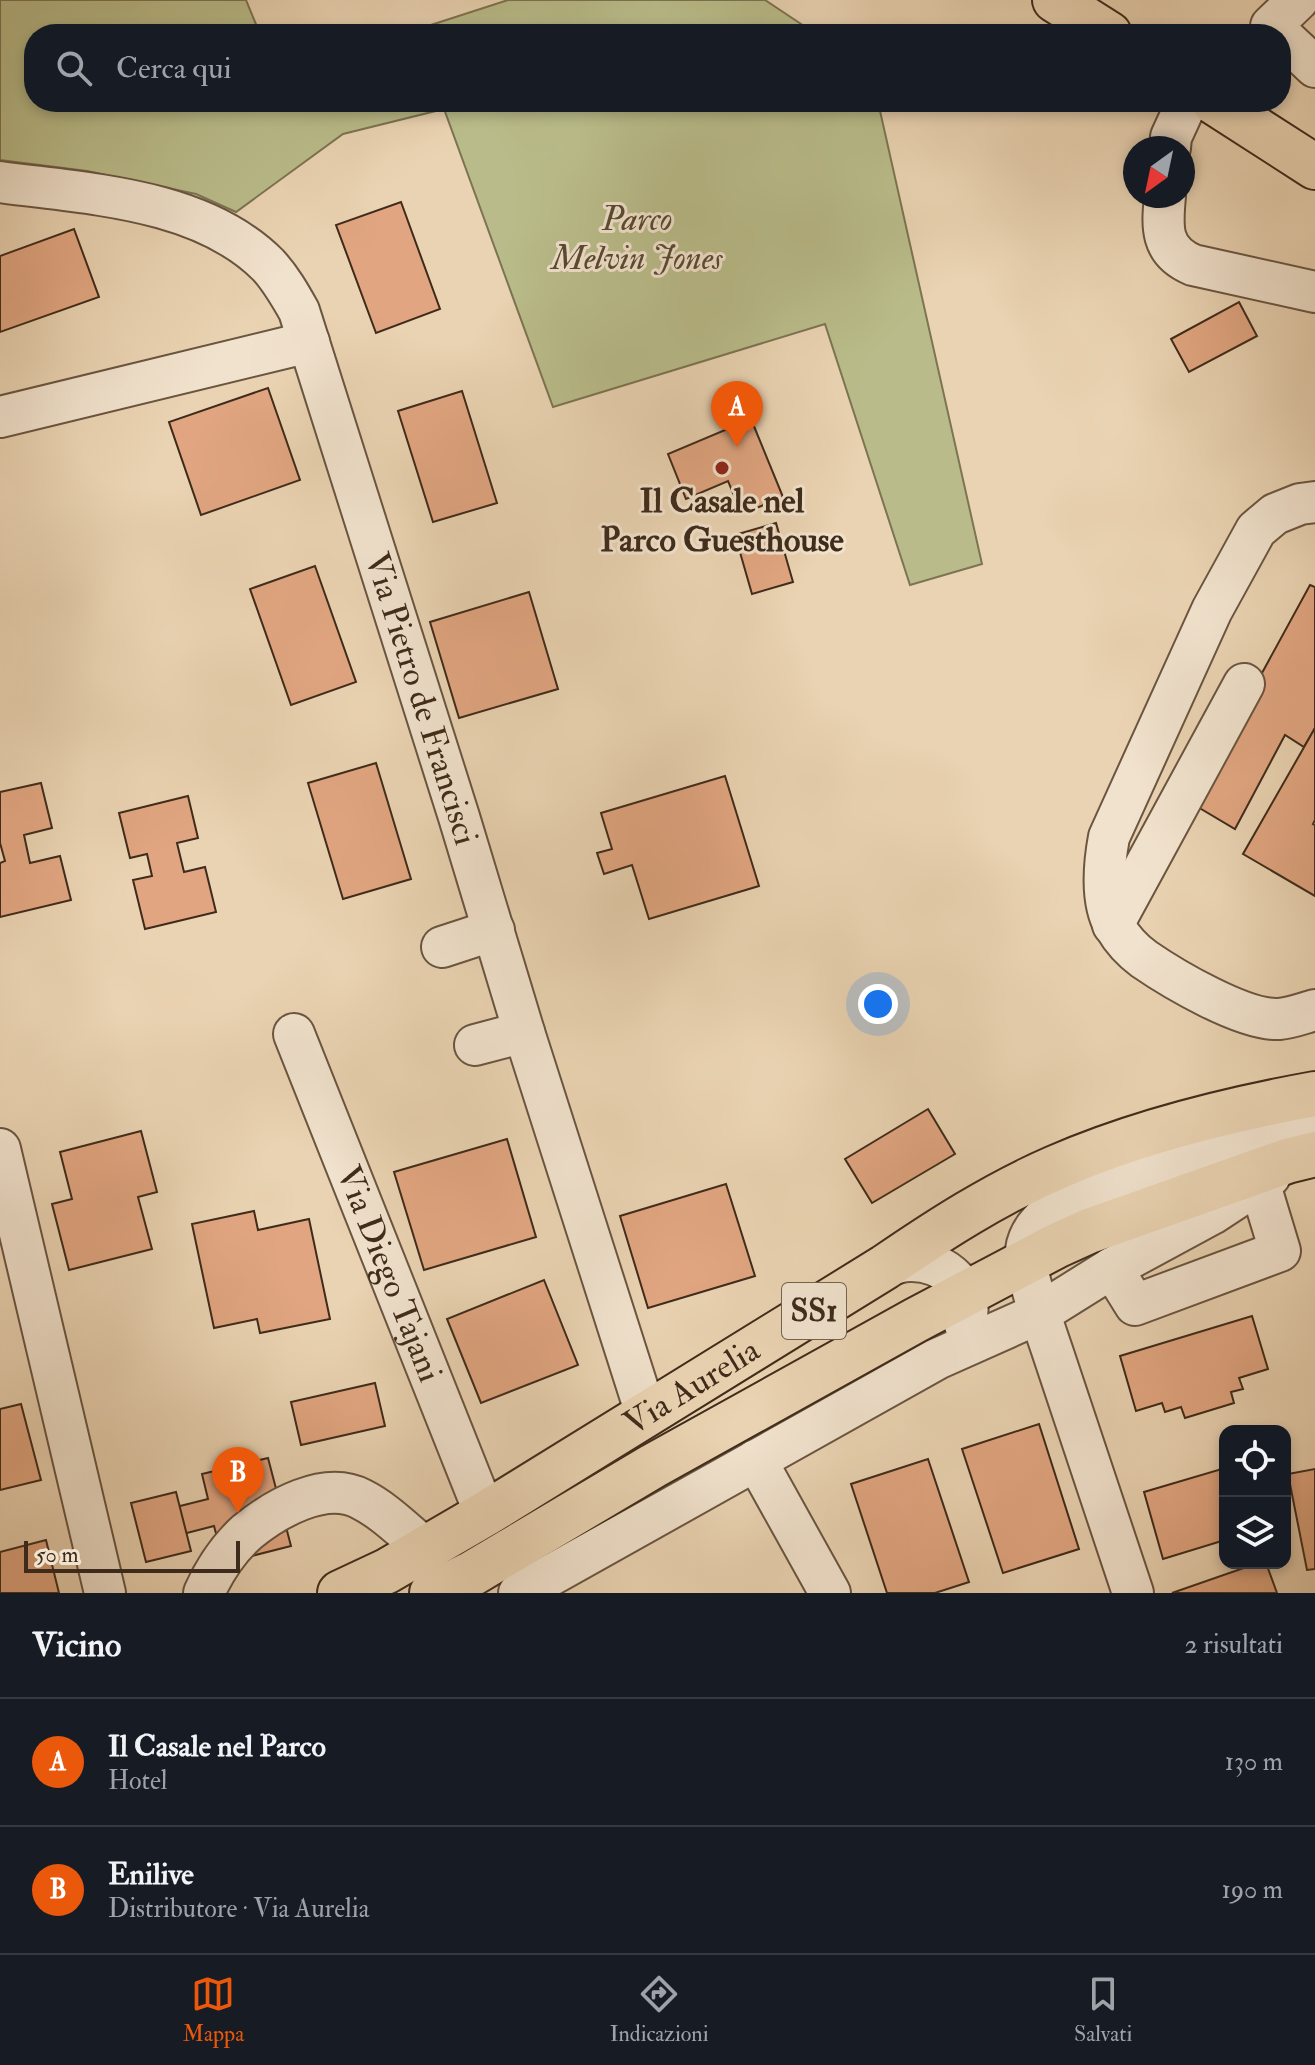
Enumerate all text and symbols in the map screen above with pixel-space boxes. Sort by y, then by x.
search box [24,24,1291,112]
icon: search [52,46,96,90]
text: Cerca qui [116,50,232,87]
north arrow [1123,136,1195,208]
park label: Parco Melvin Jones [550,198,723,280]
pin: A [711,381,763,447]
marker: Il Casale nel Parco Guesthouse [713,459,731,477]
place label: Il Casale nel Parco Guesthouse [600,480,844,562]
street label: Via Pietro de Francisci [355,547,488,850]
your location [858,984,898,1024]
street label: Via Diego Tajani [327,1159,452,1388]
road number: SS1 [782,1283,846,1339]
street label: Via Aurelia [616,1328,768,1445]
map controls [1219,1425,1291,1569]
button: locate [1219,1425,1291,1497]
pin: B [212,1447,264,1513]
button: layers [1219,1497,1291,1569]
scale bar [24,1537,240,1573]
text: 50 m [36,1541,78,1569]
text: Vicino [32,1624,121,1667]
text: 2 risultati [1184,1629,1283,1661]
text: Il Casale nel Parco [108,1728,326,1765]
text: A [50,1746,66,1778]
text: 130 m [1225,1746,1283,1778]
text: Hotel [108,1765,167,1797]
text: Enilive [108,1856,194,1893]
text: B [49,1874,67,1906]
text: 190 m [1222,1874,1283,1906]
text: Distributore · Via Aurelia [108,1893,369,1925]
tab: Mappa [183,1972,244,2048]
tab: Indicazioni [610,1972,709,2048]
tab: Salvati [1074,1972,1132,2048]

